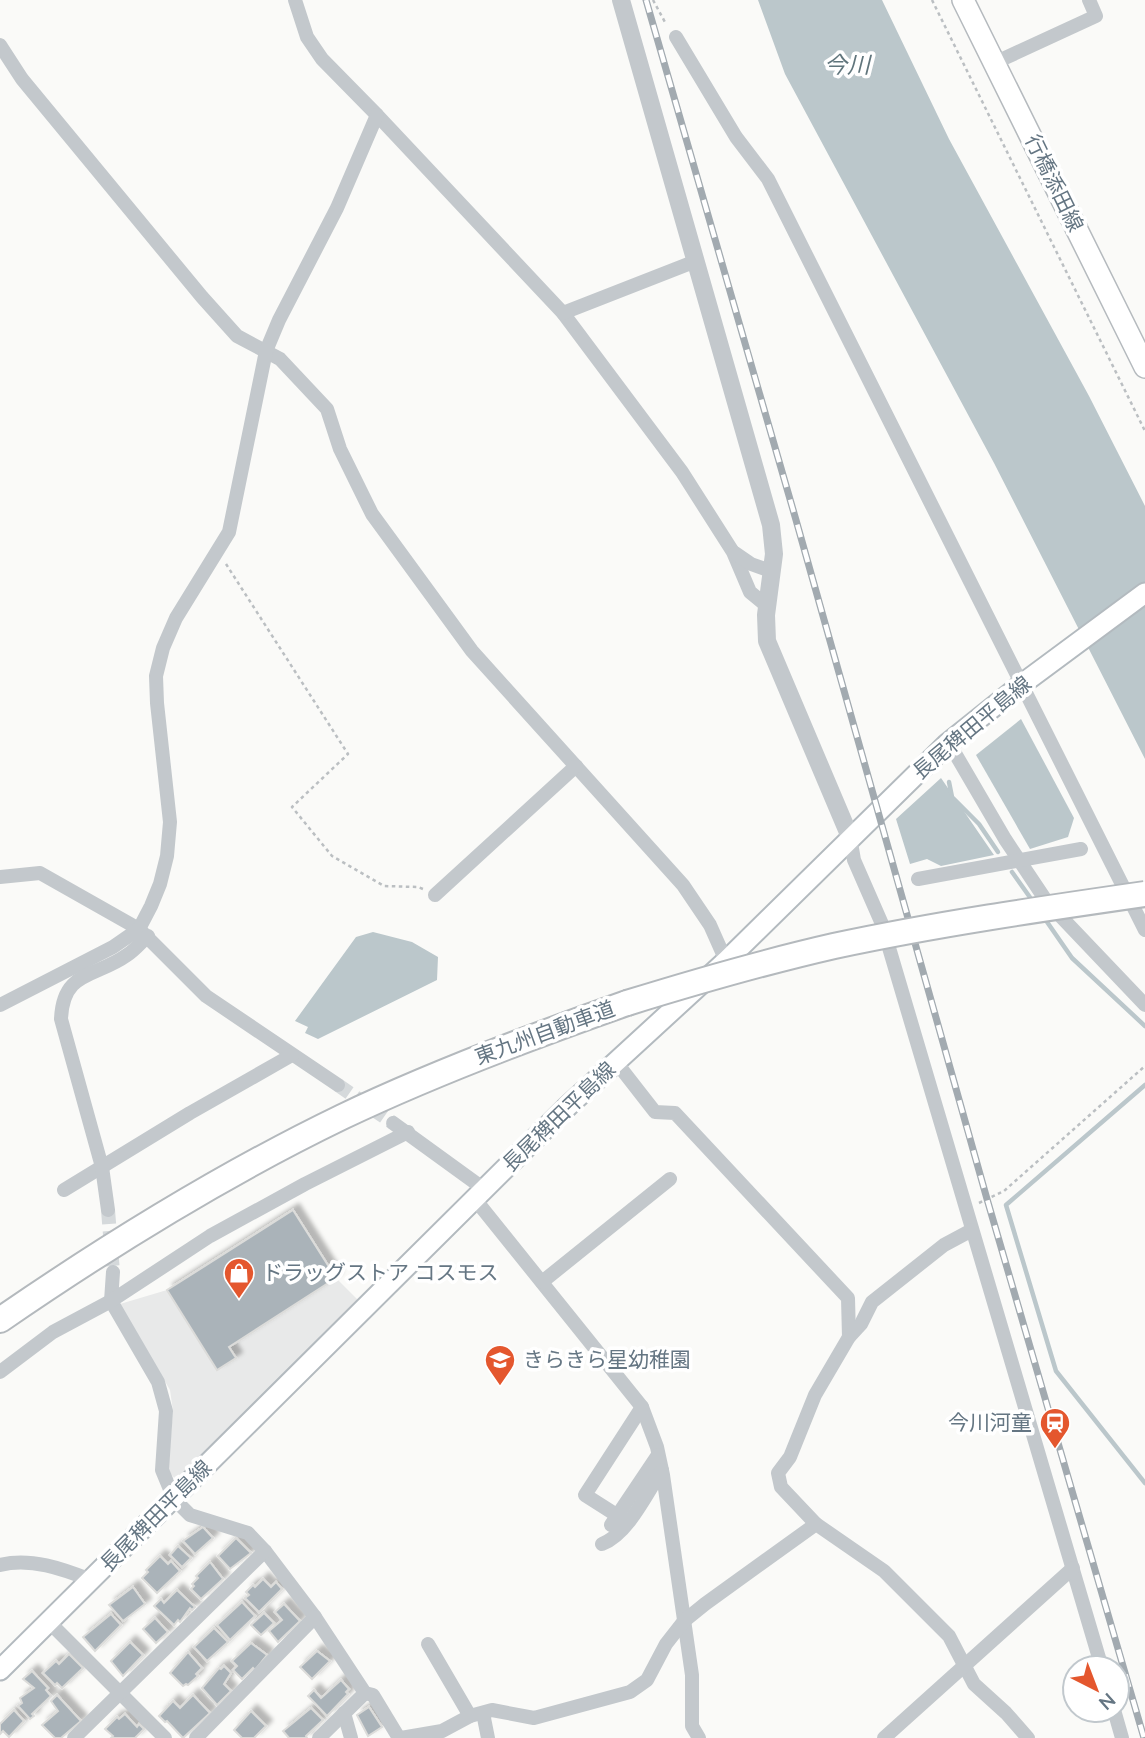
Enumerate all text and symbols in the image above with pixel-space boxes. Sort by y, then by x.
water label: 今川 [824,50,873,81]
street label: 行橋添田線 [1018,130,1090,236]
street label: 長尾稗田平島線 [907,670,1037,786]
street label: 東九州自動車道 [471,995,619,1071]
street label: 長尾稗田平島線 [496,1056,622,1178]
shop icon: ドラッグストア コスモス [222,1256,256,1300]
place label: ドラッグストア コスモス [262,1259,498,1287]
school or university icon: きらきら星幼稚園 [483,1343,517,1387]
place label: きらきら星幼稚園 [523,1346,691,1374]
station icon: 今川河童 [1038,1406,1072,1450]
place label: 今川河童 [948,1409,1032,1437]
street label: 長尾稗田平島線 [94,1454,218,1578]
north arrow [1061,1654,1131,1724]
text: N [1093,1686,1121,1715]

